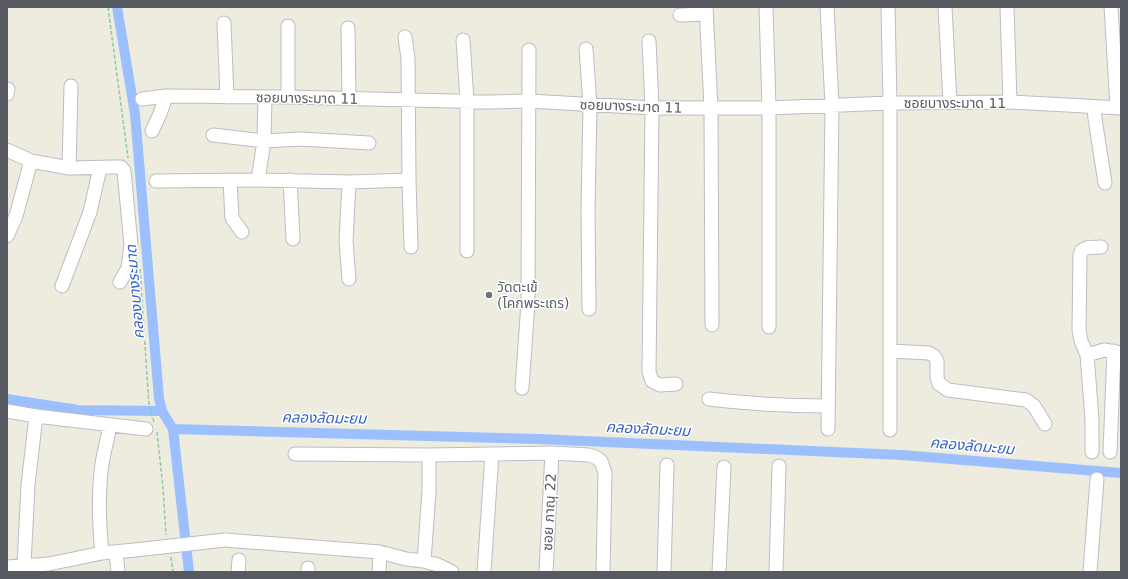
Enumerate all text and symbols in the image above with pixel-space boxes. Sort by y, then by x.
street label: ซอยบางระมาด 11 [256,89,358,107]
street label: ซอยบางระมาด 11 [904,95,1006,111]
street label: ซอยบางระมาด 11 [579,96,683,116]
water label: คลองบางระมาด [122,243,148,340]
place label: วัดตะเข้ (โคกพระเถร) [497,279,570,311]
marker: วัดตะเข้ (โคกพระเถร) [484,290,494,300]
water label: คลองลัดมะยม [282,408,368,428]
water label: คลองลัดมะยม [605,418,693,440]
water label: คลองลัดมะยม [929,433,1017,459]
street label: ซอย ภาณุ 22 [539,473,560,551]

